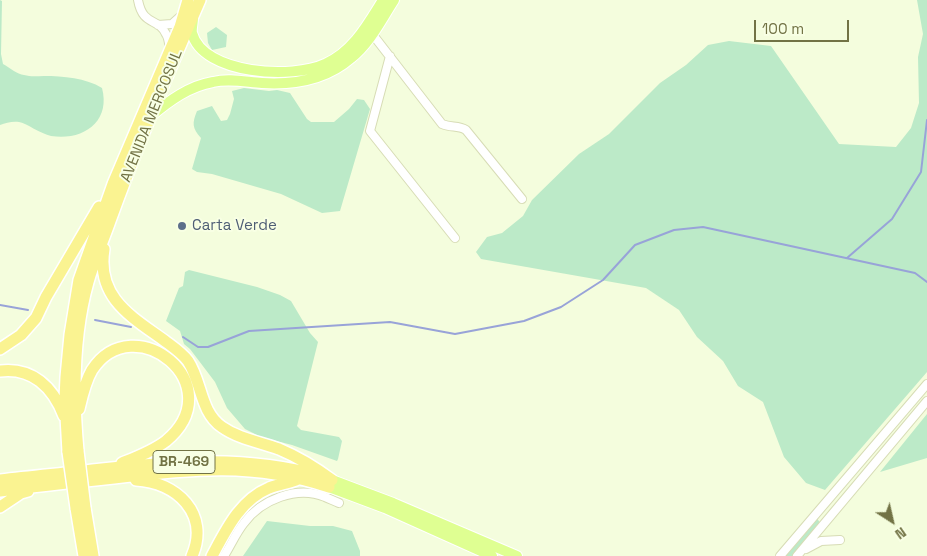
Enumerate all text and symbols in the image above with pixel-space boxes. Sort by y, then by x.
scale bar [757,10,852,42]
text: 100 m [762,19,804,38]
street label: AVENIDA MERCOSUL [117,47,187,185]
place label: Carta Verde [192,217,277,235]
marker: Carta Verde [176,220,188,232]
road number: BR-469 [153,451,215,474]
north arrow [867,496,917,546]
text: N [892,523,910,543]

